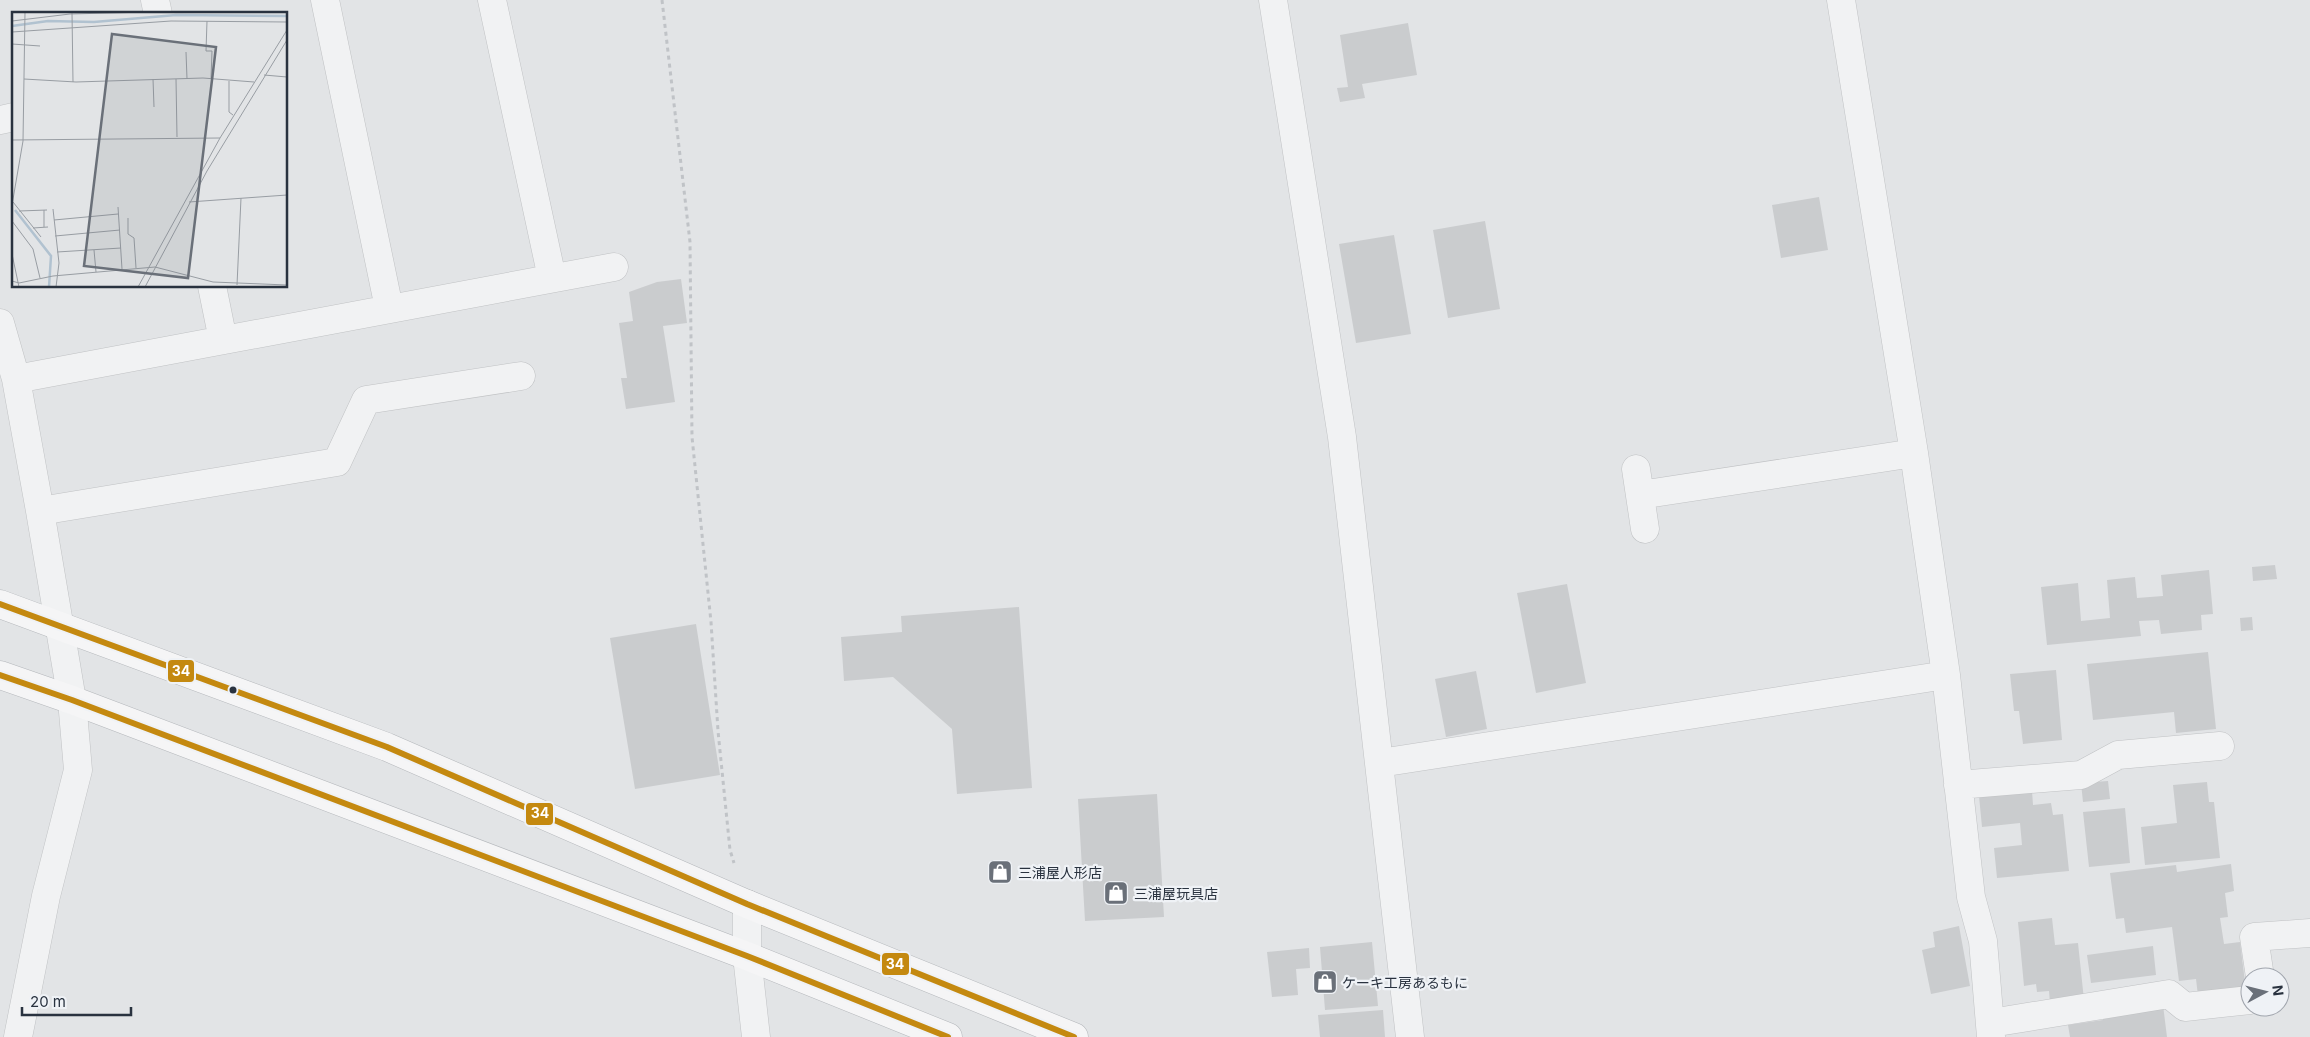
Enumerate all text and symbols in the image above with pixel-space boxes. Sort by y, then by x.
inset map [12,12,288,288]
line badge: 34 [167,659,195,683]
text: 34 [172,662,190,679]
unlabelled marker [228,685,238,695]
line badge: 34 [525,802,554,826]
text: 34 [531,804,549,821]
shop icon: 三浦屋人形店 [987,859,1013,885]
place label: 三浦屋人形店 [1018,864,1102,881]
shop icon: 三浦屋玩具店 [1103,880,1129,906]
place label: 三浦屋玩具店 [1134,885,1218,902]
line badge: 34 [881,952,910,976]
text: 34 [886,955,904,972]
north arrow [2240,967,2290,1017]
shop icon: ケーキ工房あるもに [1312,969,1338,995]
place label: ケーキ工房あるもに [1342,974,1468,991]
scale bar [22,984,131,1016]
text: N [2269,984,2287,997]
text: 20 m [30,992,66,1011]

